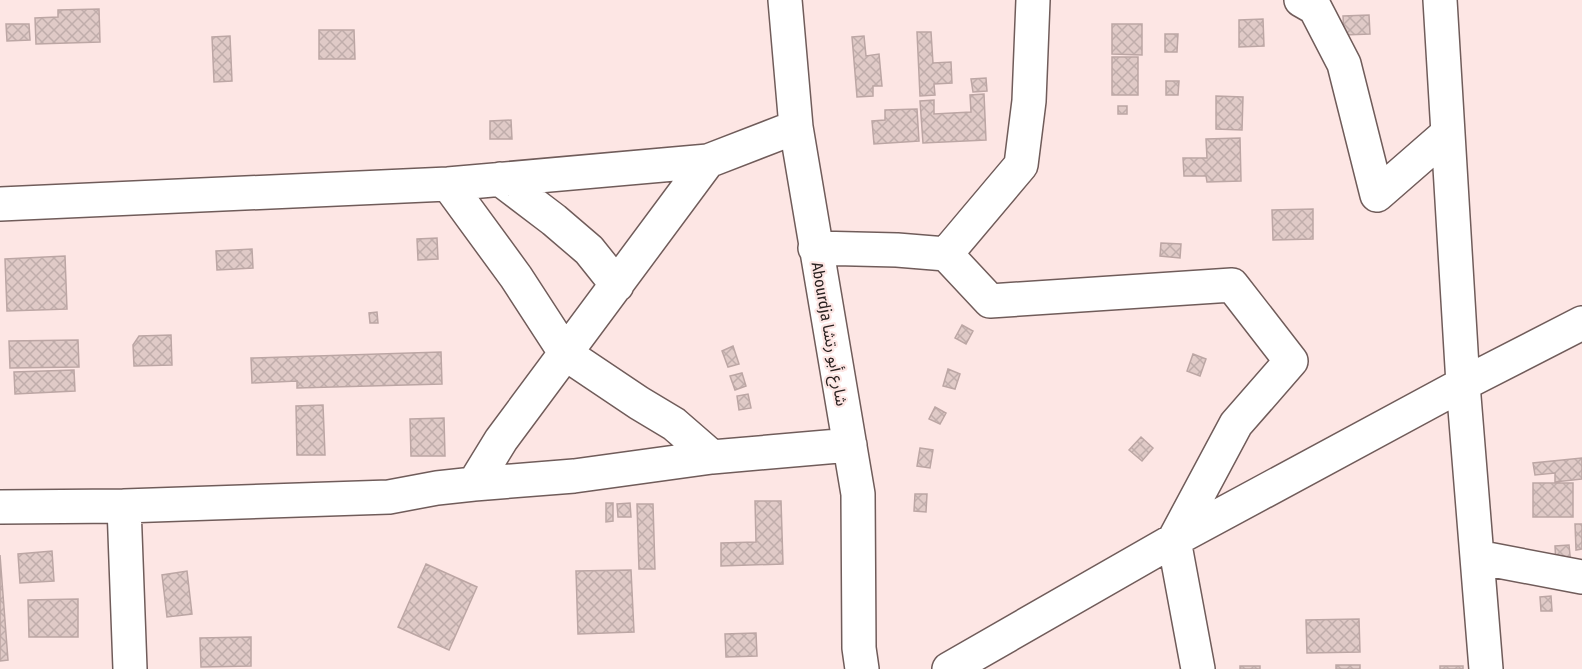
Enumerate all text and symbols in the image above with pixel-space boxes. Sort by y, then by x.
street label: Abourdja شارع أبو رتشا [805,261,852,408]

